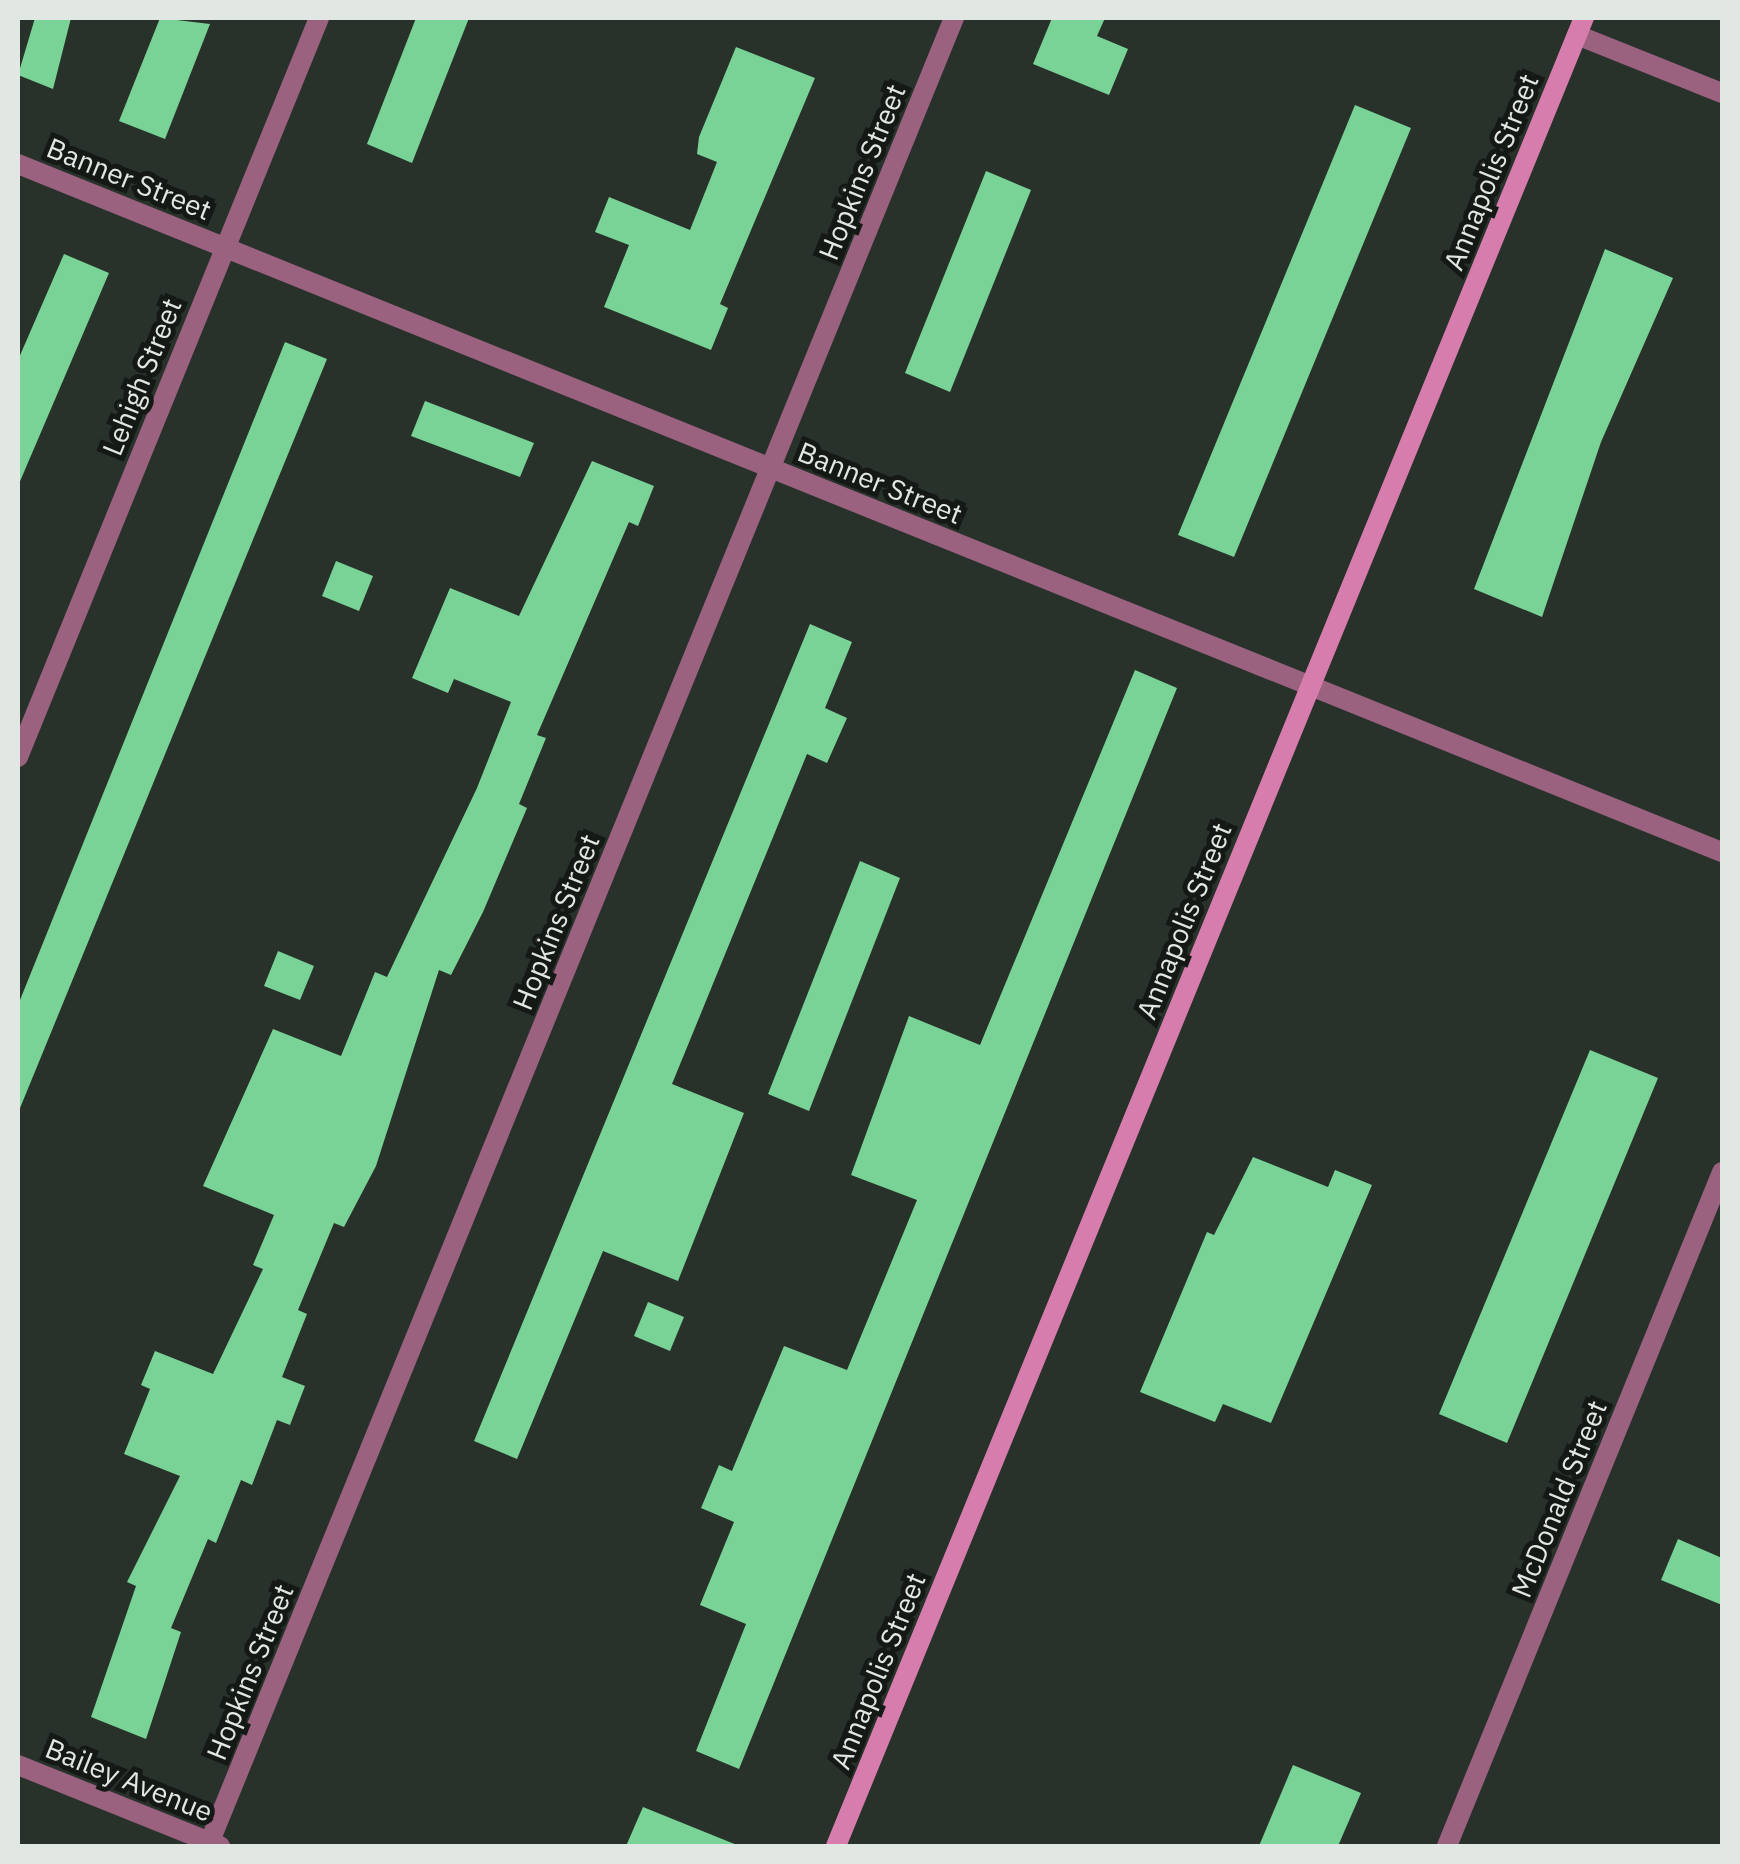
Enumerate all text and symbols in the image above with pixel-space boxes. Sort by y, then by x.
street label: Annapolis Street [1436,69,1546,275]
street label: Hopkins Street [812,79,912,265]
street label: Banner Street [42,131,216,227]
street label: Lehigh Street [95,294,189,460]
street label: Banner Street [793,435,967,531]
street label: Annapolis Street [1129,818,1239,1024]
street label: Hopkins Street [506,829,606,1015]
street label: McDonald Street [1504,1396,1614,1602]
street label: Annapolis Street [823,1568,933,1774]
street label: Hopkins Street [200,1579,300,1765]
street label: Bailey Avenue [41,1731,217,1829]

